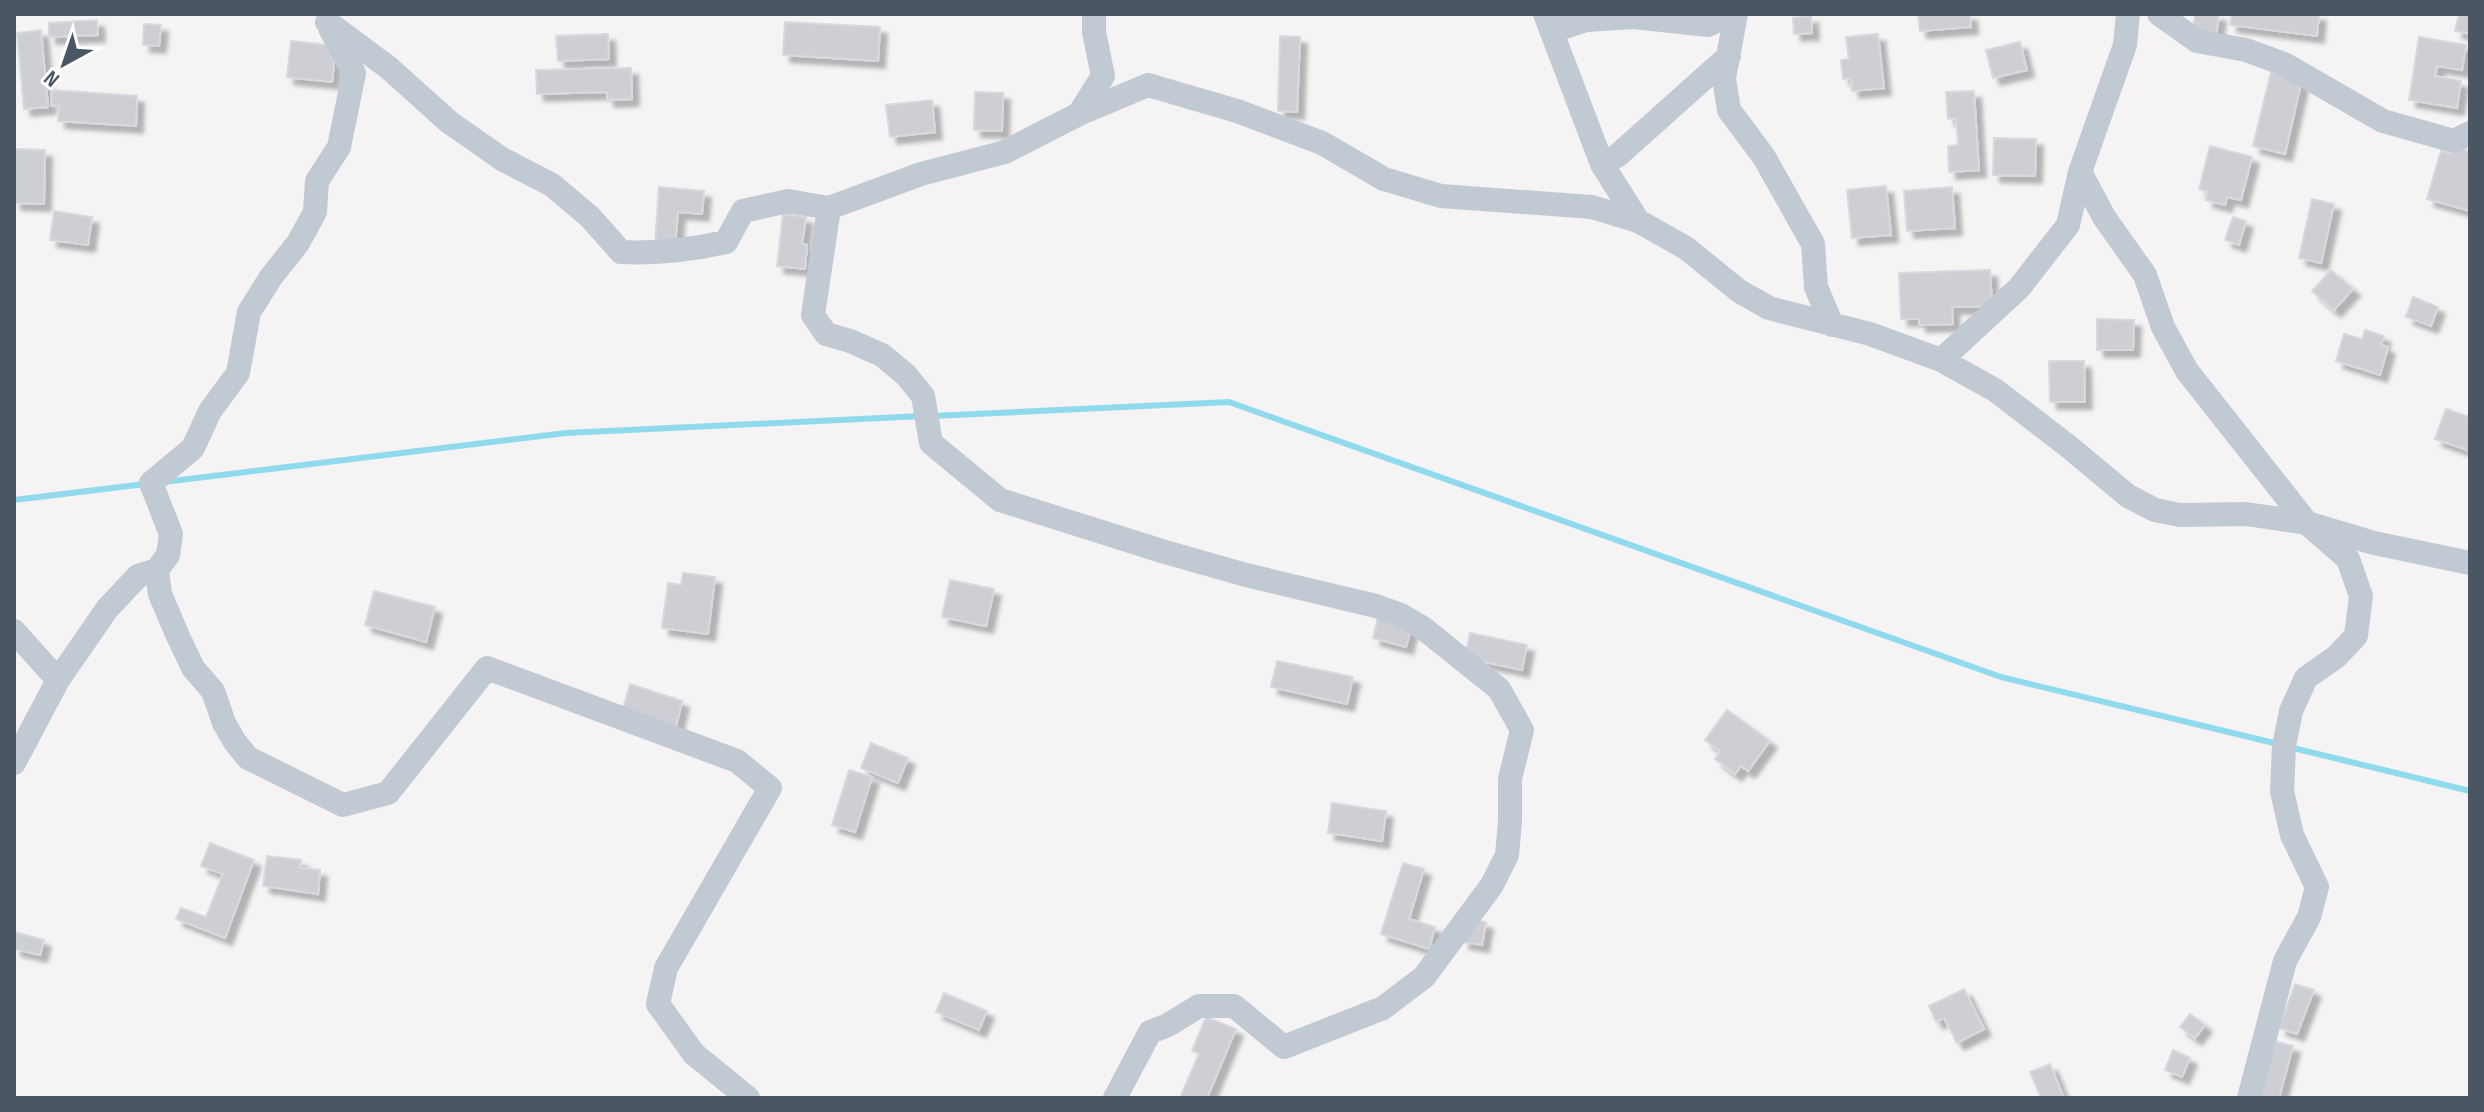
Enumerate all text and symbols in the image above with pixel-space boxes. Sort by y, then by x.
north arrow [24,24,104,104]
text: N [39,64,65,92]

